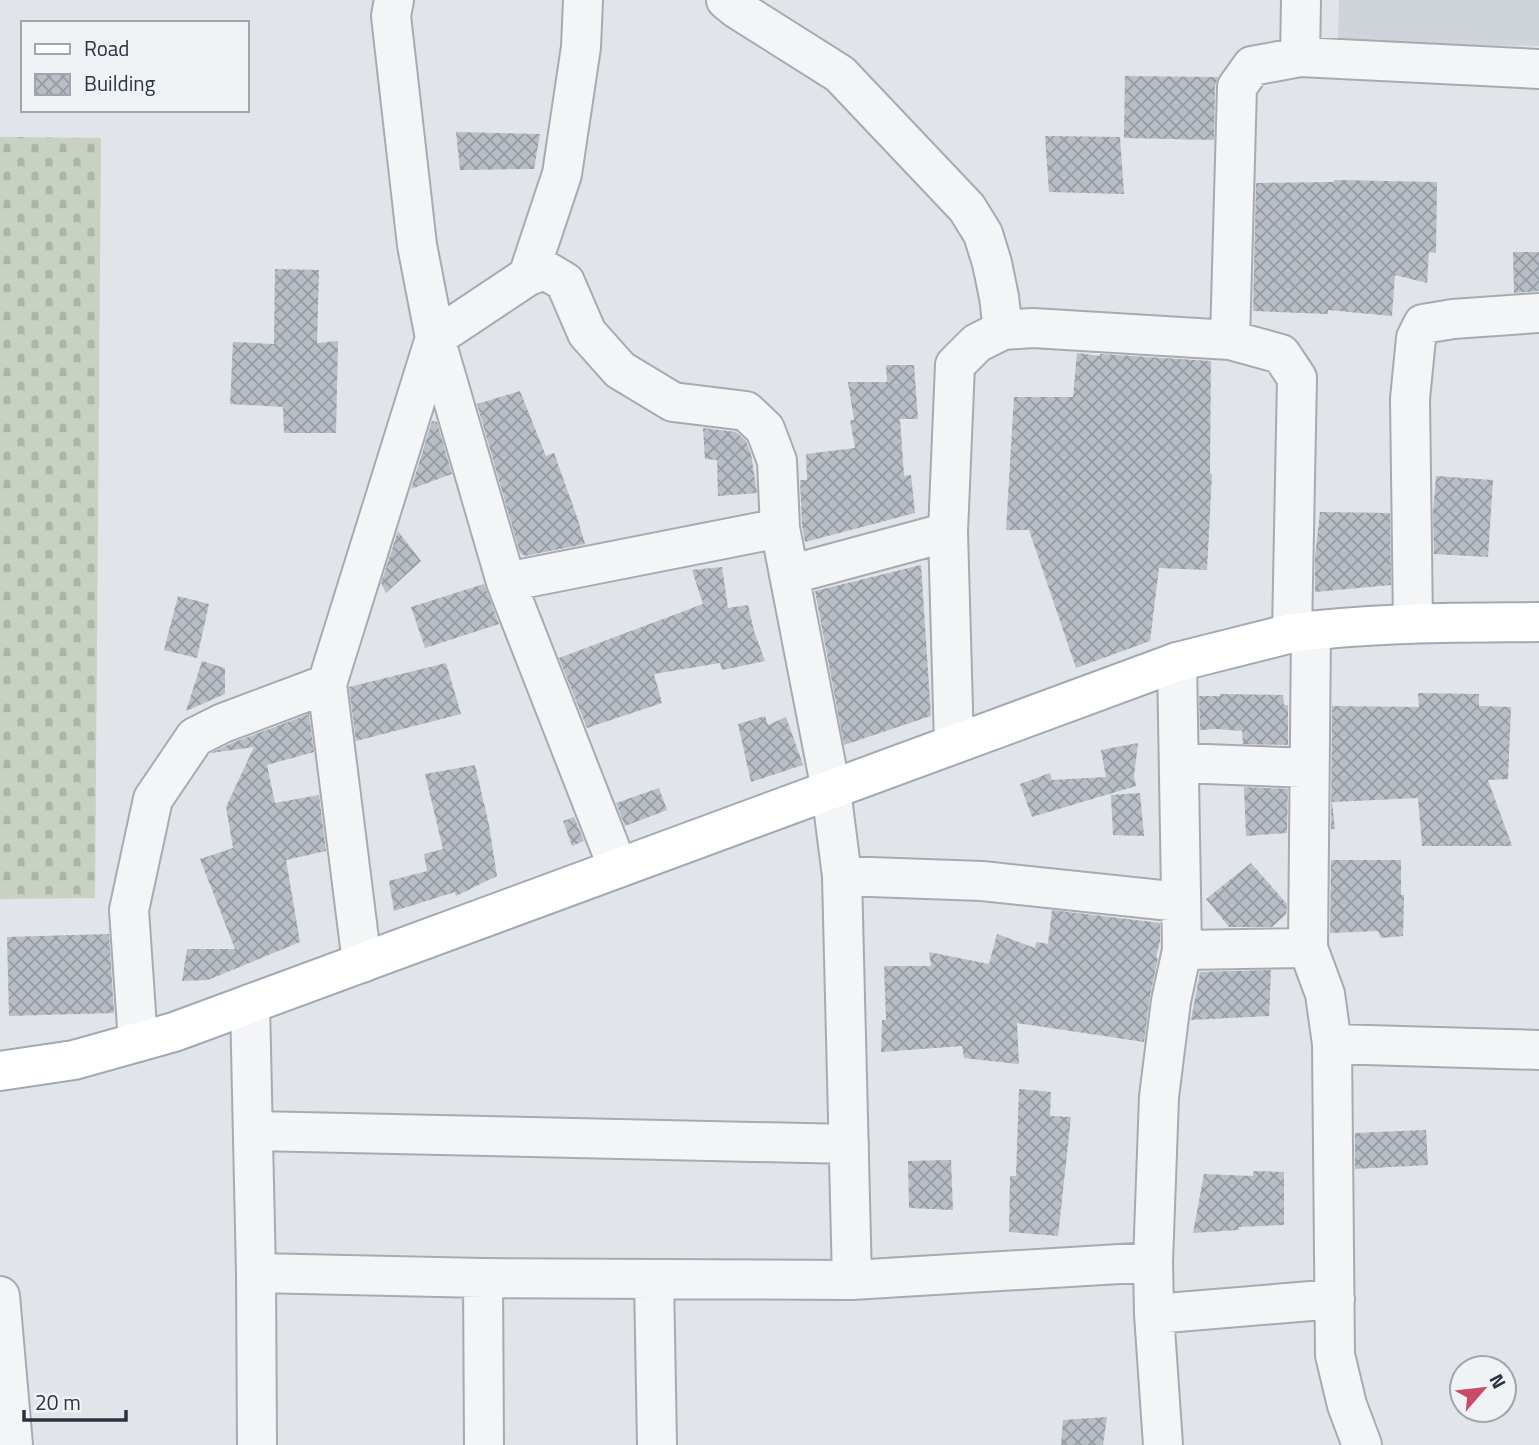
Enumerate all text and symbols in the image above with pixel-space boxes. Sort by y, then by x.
legend [21,21,248,112]
text: Road [84,32,129,64]
text: Building [84,67,156,99]
north arrow [1448,1354,1518,1424]
text: N [1483,1368,1514,1393]
scale bar [24,1378,126,1422]
text: 20 m [35,1386,81,1418]

